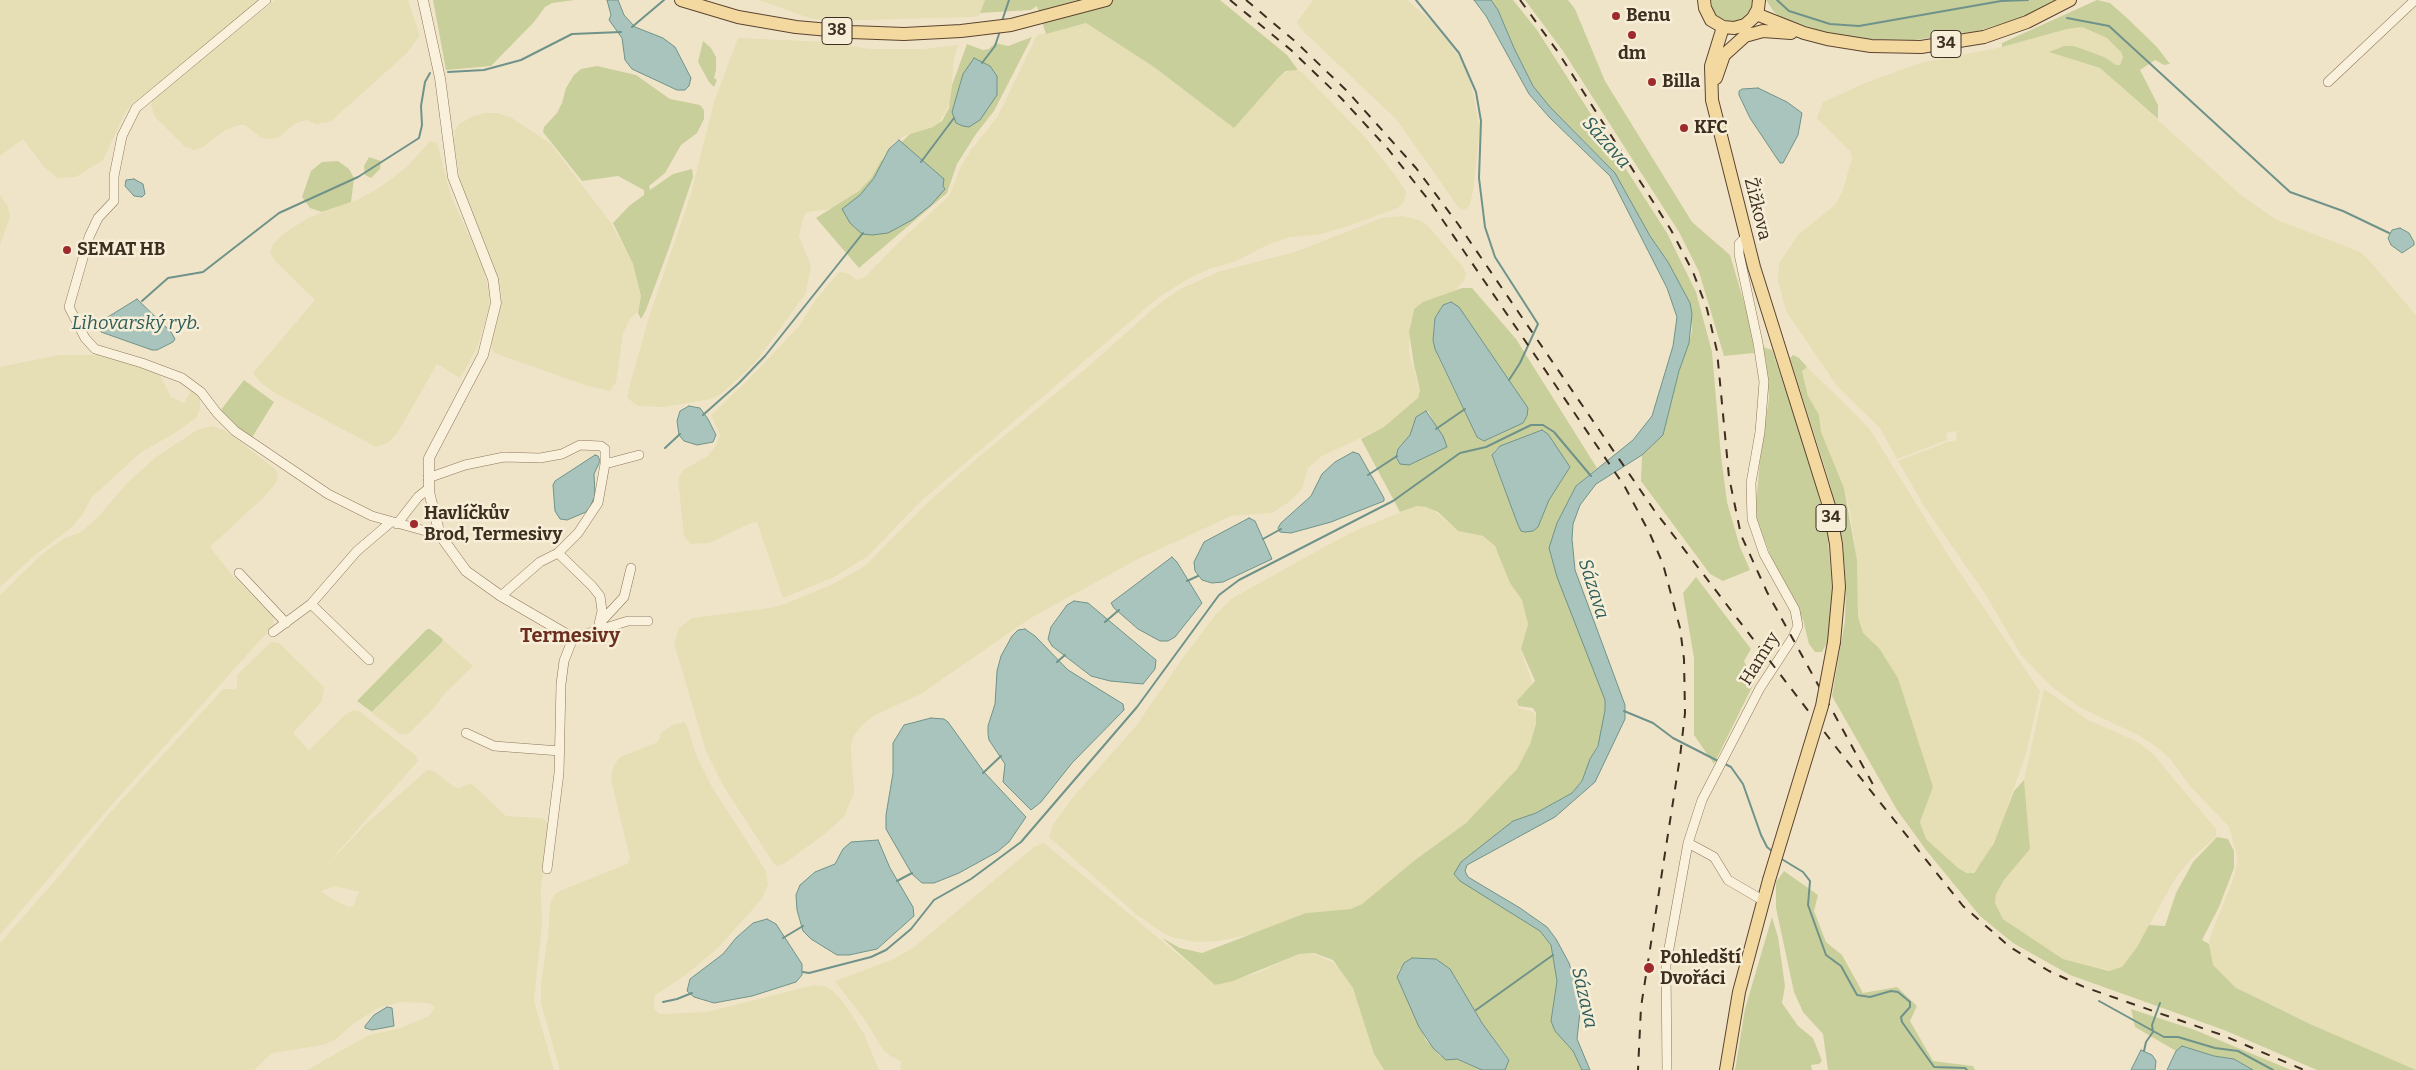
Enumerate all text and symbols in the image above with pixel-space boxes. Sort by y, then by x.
place label: Benu [1626,5,1670,27]
marker: Benu [1610,10,1622,22]
road number: 38 [822,18,852,44]
marker: dm [1626,29,1638,41]
road number: 34 [1931,31,1961,58]
place label: dm [1618,43,1646,65]
place label: Billa [1662,71,1700,93]
marker: Billa [1646,76,1658,88]
water label: Sázava [1577,112,1635,174]
place label: KFC [1694,117,1728,139]
marker: KFC [1678,122,1690,134]
street label: Žižkova [1739,176,1775,242]
place label: SEMAT HB [77,239,165,261]
marker: SEMAT HB [61,244,73,256]
water label: Lihovarský ryb. [72,313,200,335]
place label: Havlíčkův Brod, Termesivy [424,503,562,546]
road number: 34 [1816,504,1846,532]
marker: Havlíčkův Brod, Termesivy [408,518,420,530]
water label: Sázava [1573,556,1613,622]
district label: Termesivy [520,624,620,648]
street label: Hamry [1735,628,1785,690]
place label: Pohledští Dvořáci [1660,947,1741,990]
marker: Pohledští Dvořáci [1642,961,1656,975]
water label: Sázava [1566,965,1602,1031]

